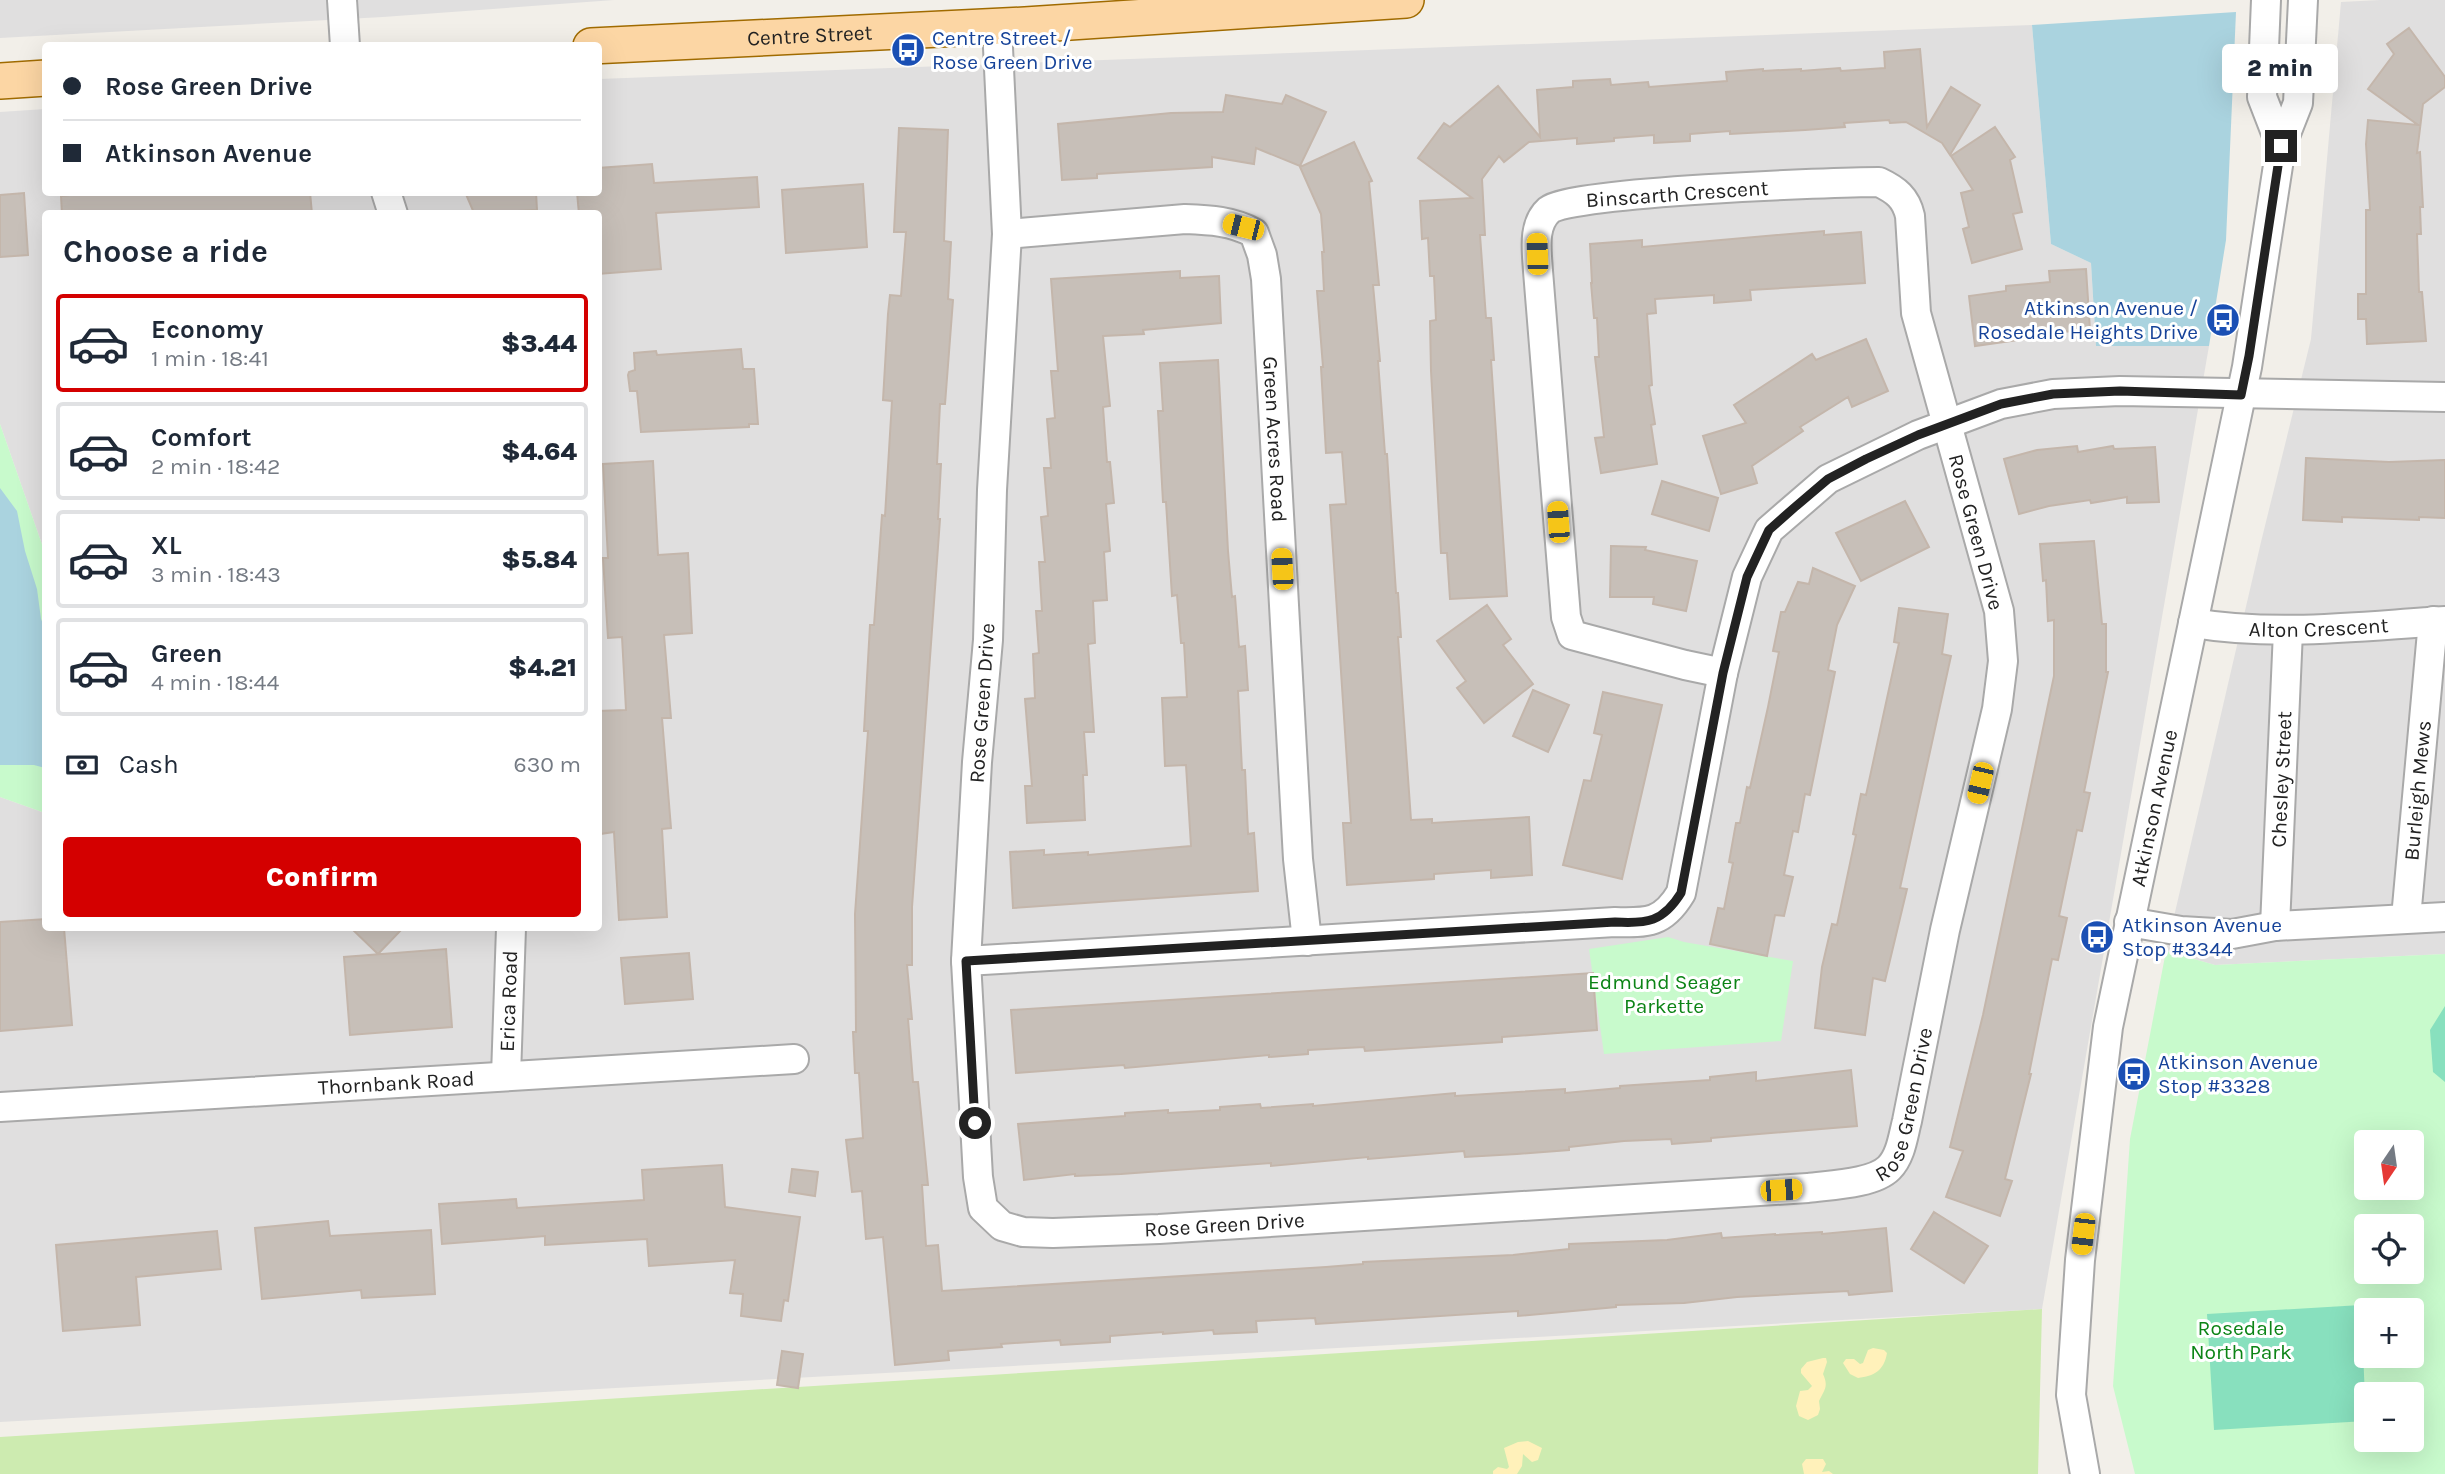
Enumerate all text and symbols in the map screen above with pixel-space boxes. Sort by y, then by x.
street label: Centre Street [747,20,873,50]
place label: Centre Street / Rose Green Drive [932,26,1093,74]
bus stop icon: Centre Street / Rose Green Drive [889,31,927,69]
callout: 2 min [2223,44,2339,94]
text: 2 min [2247,55,2313,82]
text: Rose Green Drive [105,71,313,102]
route end [2265,130,2297,162]
text: Atkinson Avenue [105,138,312,169]
street label: Binscarth Crescent [1585,176,1769,212]
car [1221,212,1266,242]
text: Choose a ride [63,233,268,270]
car [1526,233,1549,275]
place label: Atkinson Avenue / Rosedale Heights Drive [1978,296,2198,344]
bus stop icon: Atkinson Avenue / Rosedale Heights Drive [2204,301,2242,339]
icon: car [67,312,130,375]
text: Economy [151,314,263,345]
text: $3.44 [501,328,577,359]
text: 1 min · 18:41 [151,345,269,372]
street label: Green Acres Road [1258,356,1291,523]
icon: car [67,420,130,483]
text: Comfort [151,422,252,453]
text: $4.64 [501,436,577,467]
street label: Rose Green Drive [1944,451,2008,613]
text: 2 min · 18:42 [151,453,280,480]
car [1547,500,1570,544]
icon: car [67,528,130,591]
text: XL [151,530,182,561]
text: $5.84 [501,544,577,575]
car [1271,547,1294,591]
text: 3 min · 18:43 [151,561,281,588]
street label: Alton Crescent [2248,613,2389,642]
street label: Rose Green Drive [964,622,1000,784]
icon: car [67,636,130,699]
text: Green [151,638,223,669]
text: $4.21 [508,652,577,683]
text: 4 min · 18:44 [151,669,279,696]
street label: Chesley Street [2266,710,2296,848]
street label: Burleigh Mews [2399,719,2436,862]
street label: Atkinson Avenue [2126,727,2182,889]
icon: cash [63,746,101,784]
text: Cash [119,749,179,780]
text: 630 m [514,751,581,778]
car [1966,760,1995,806]
button: Confirm [63,837,581,917]
place label: Atkinson Avenue Stop #3344 [2122,913,2282,961]
bus stop icon: Atkinson Avenue Stop #3344 [2078,918,2116,956]
street label: Erica Road [495,950,522,1052]
park label: Edmund Seager Parkette [1588,970,1740,1018]
street label: Rose Green Drive [1871,1025,1937,1187]
place label: Atkinson Avenue Stop #3328 [2158,1050,2318,1098]
bus stop icon: Atkinson Avenue Stop #3328 [2115,1055,2153,1093]
street label: Thornbank Road [317,1066,475,1100]
route start [959,1107,991,1139]
north arrow [2354,1130,2424,1200]
map controls [2354,1130,2424,1452]
car [1760,1178,1803,1202]
street label: Rose Green Drive [1144,1208,1305,1242]
car [2071,1212,2096,1256]
button: locate [2354,1214,2424,1284]
button: + [2354,1298,2424,1368]
park label: Rosedale North Park [2190,1316,2292,1364]
button: − [2354,1382,2424,1452]

